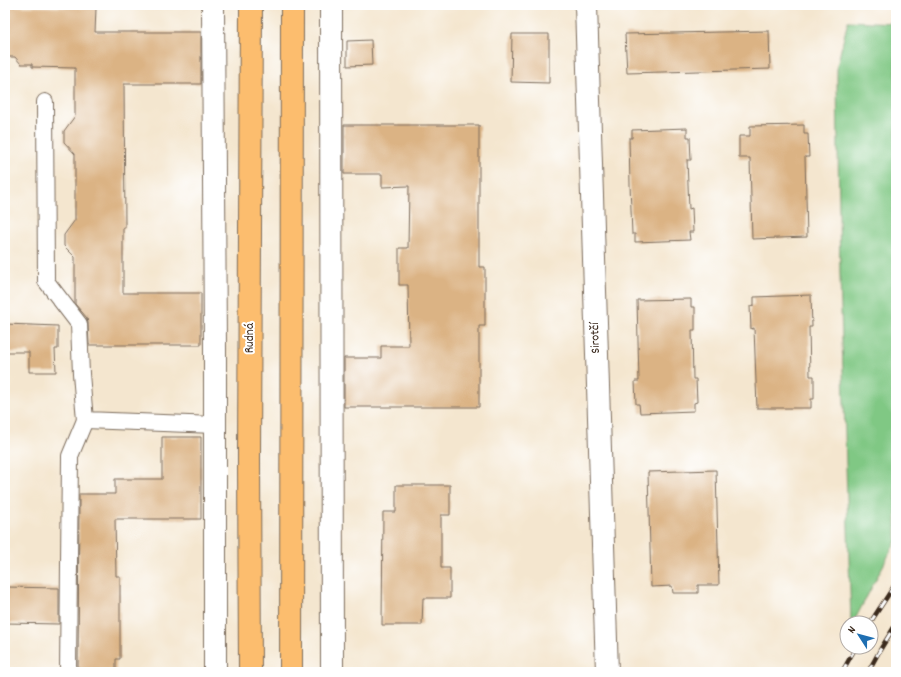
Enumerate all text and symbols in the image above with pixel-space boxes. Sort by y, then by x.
street label: Sirotčí [586,321,606,354]
street label: Rudná [241,322,260,353]
north arrow [839,615,879,655]
text: N [844,623,861,637]

